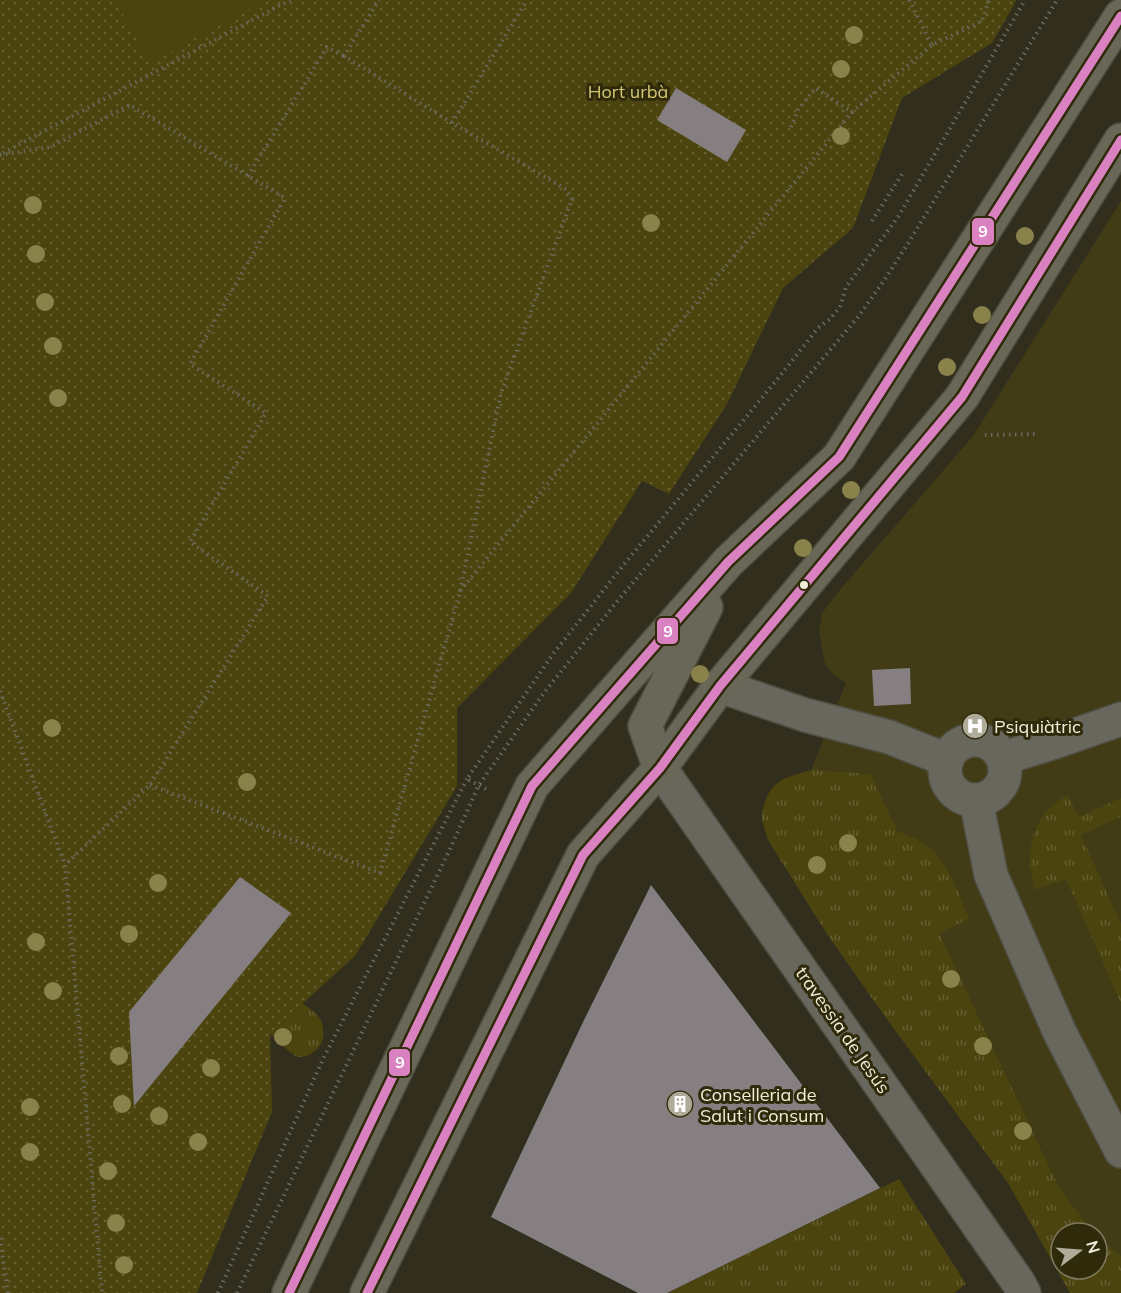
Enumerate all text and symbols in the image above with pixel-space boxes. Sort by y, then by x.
park label: Hort urbà [588,80,668,103]
line badge: 9 [971,217,995,246]
text: 9 [978,221,988,241]
unlabelled marker [798,579,810,591]
line badge: 9 [656,617,679,645]
text: 9 [663,621,673,641]
hospital icon: Psiquiàtric [960,711,990,741]
place label: Psiquiàtric [994,715,1081,738]
street label: travessia de Jesús [791,962,895,1098]
line badge: 9 [388,1048,411,1077]
text: 9 [395,1052,405,1072]
place label: Conselleria de Salut i Consum [700,1083,824,1127]
building icon: Conselleria de Salut i Consum [665,1089,695,1119]
north arrow [1049,1221,1109,1281]
text: N [1082,1238,1105,1255]

